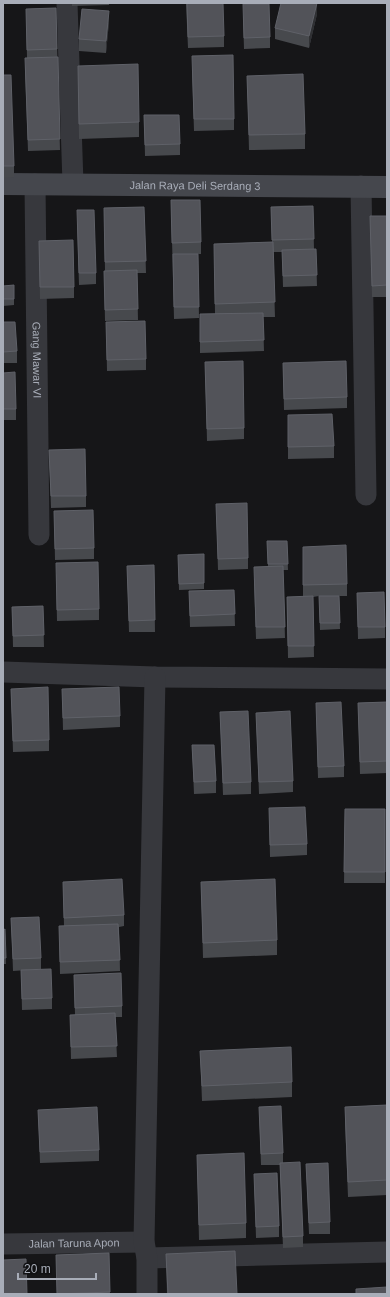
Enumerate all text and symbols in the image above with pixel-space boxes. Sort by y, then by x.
street label: Jalan Raya Deli Serdang 3 [129,179,261,192]
street label: Gang Mawar VI [31,322,43,398]
street label: Jalan Taruna Apon [28,1236,120,1250]
scale bar [18,1255,96,1281]
text: 20 m [24,1262,51,1276]

